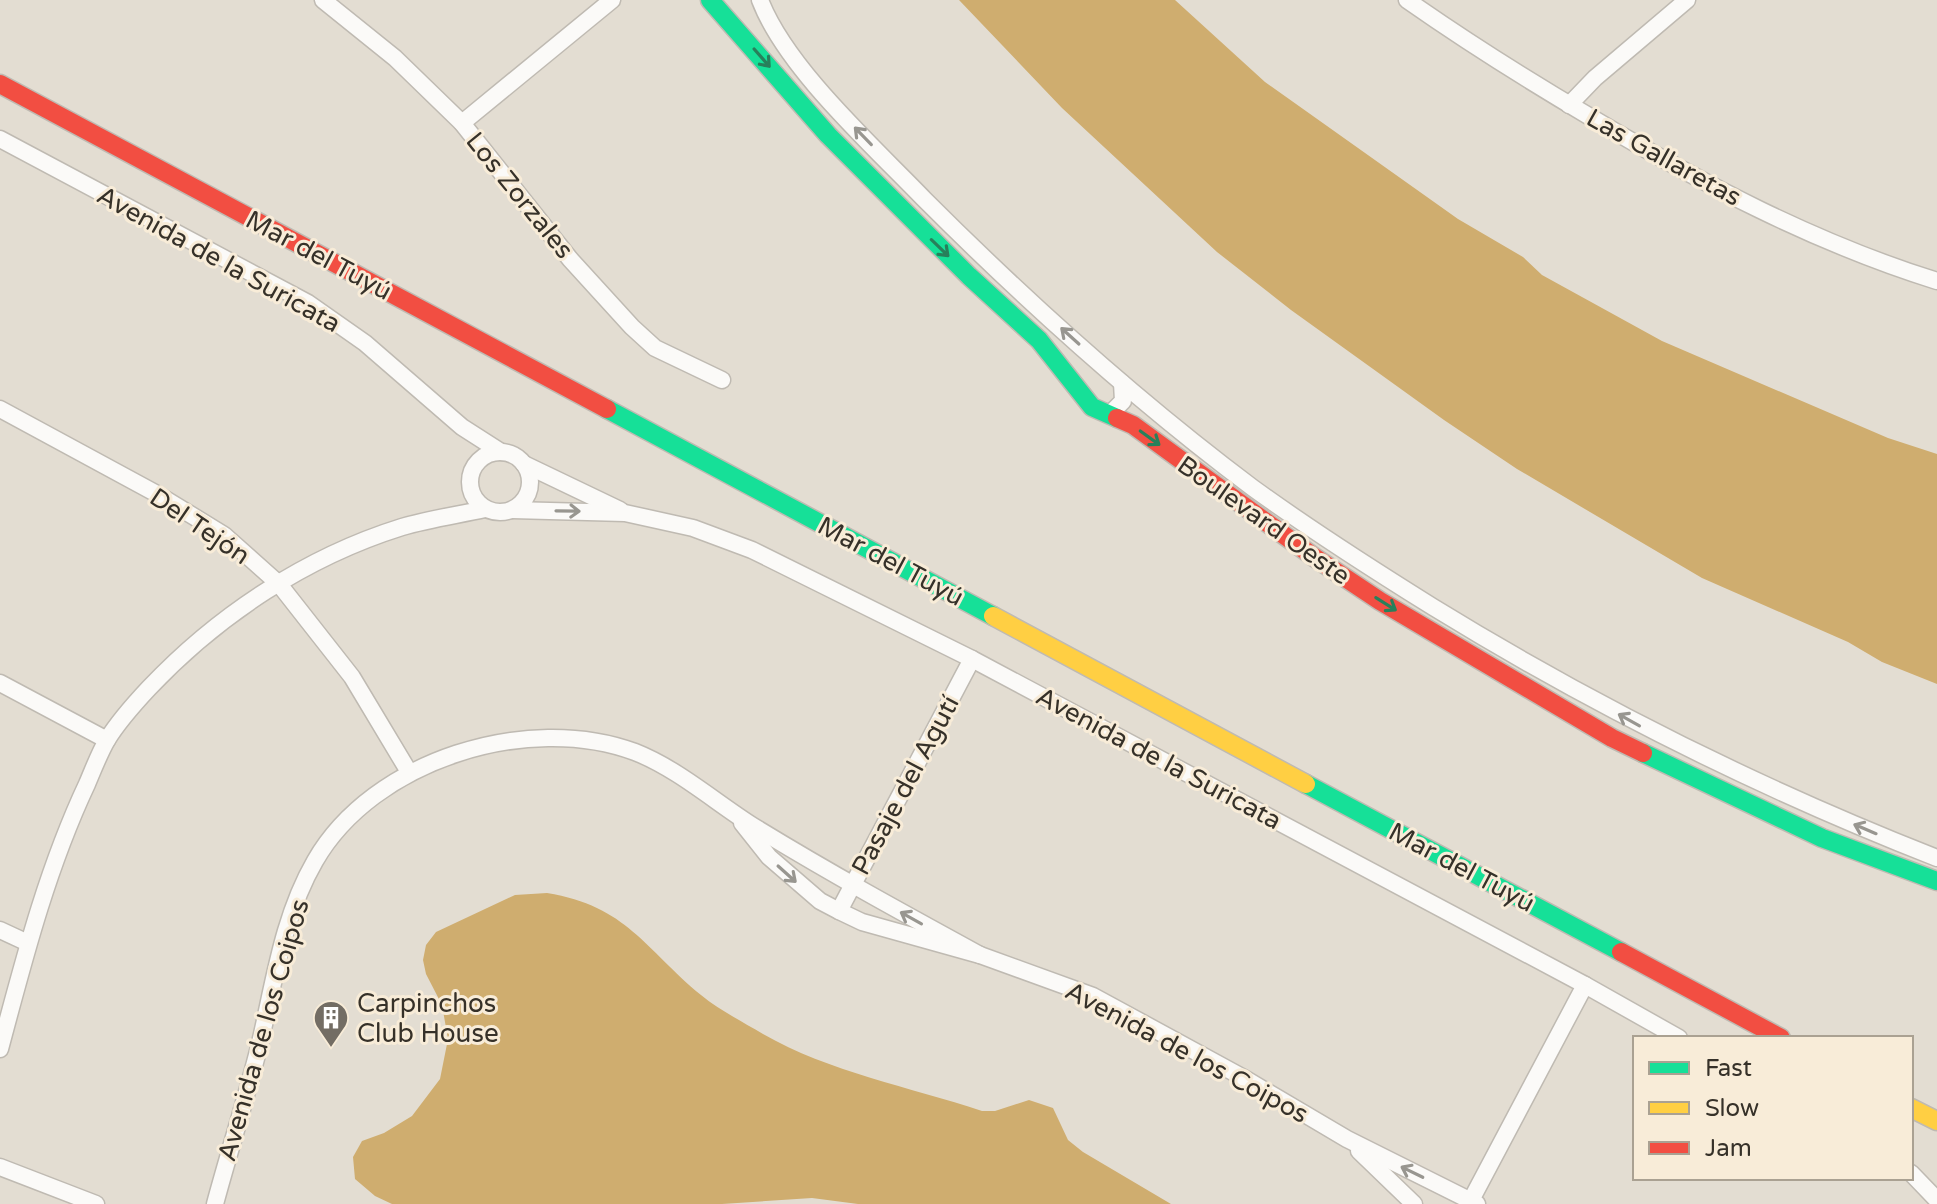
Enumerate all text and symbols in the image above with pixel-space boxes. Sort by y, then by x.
one-way arrow [752,48,770,68]
street label: Las Gallaretas [1581,102,1746,213]
street label: Los Zorzales [459,126,580,265]
one-way arrow [854,127,873,146]
street label: Avenida de la Suricata [92,180,346,339]
street label: Mar del Tuyú [241,204,397,307]
one-way arrow [930,238,950,257]
one-way arrow [1060,327,1080,345]
one-way arrow [1139,430,1160,447]
street label: Boulevard Oeste [1171,449,1356,592]
street label: Del Tejón [144,482,256,571]
one-way arrow [554,504,581,519]
street label: Mar del Tuyú [813,510,969,613]
one-way arrow [1374,596,1396,613]
street label: Avenida de la Suricata [1031,681,1287,836]
street label: Pasaje del Agutí [845,690,966,880]
one-way arrow [1618,711,1641,727]
street label: Mar del Tuyú [1384,816,1540,919]
one-way arrow [1853,821,1877,836]
one-way arrow [777,865,797,883]
street label: Avenida de los Coipos [211,896,316,1165]
one-way arrow [900,909,924,925]
street label: Avenida de los Coipos [1060,975,1314,1130]
place label: Carpinchos Club House [357,988,499,1049]
building icon: Carpinchos Club House [312,999,350,1049]
legend [1633,1036,1913,1180]
text: Fast [1705,1054,1752,1083]
text: Slow [1705,1094,1759,1123]
text: Jam [1705,1134,1752,1163]
one-way arrow [1400,1164,1424,1179]

